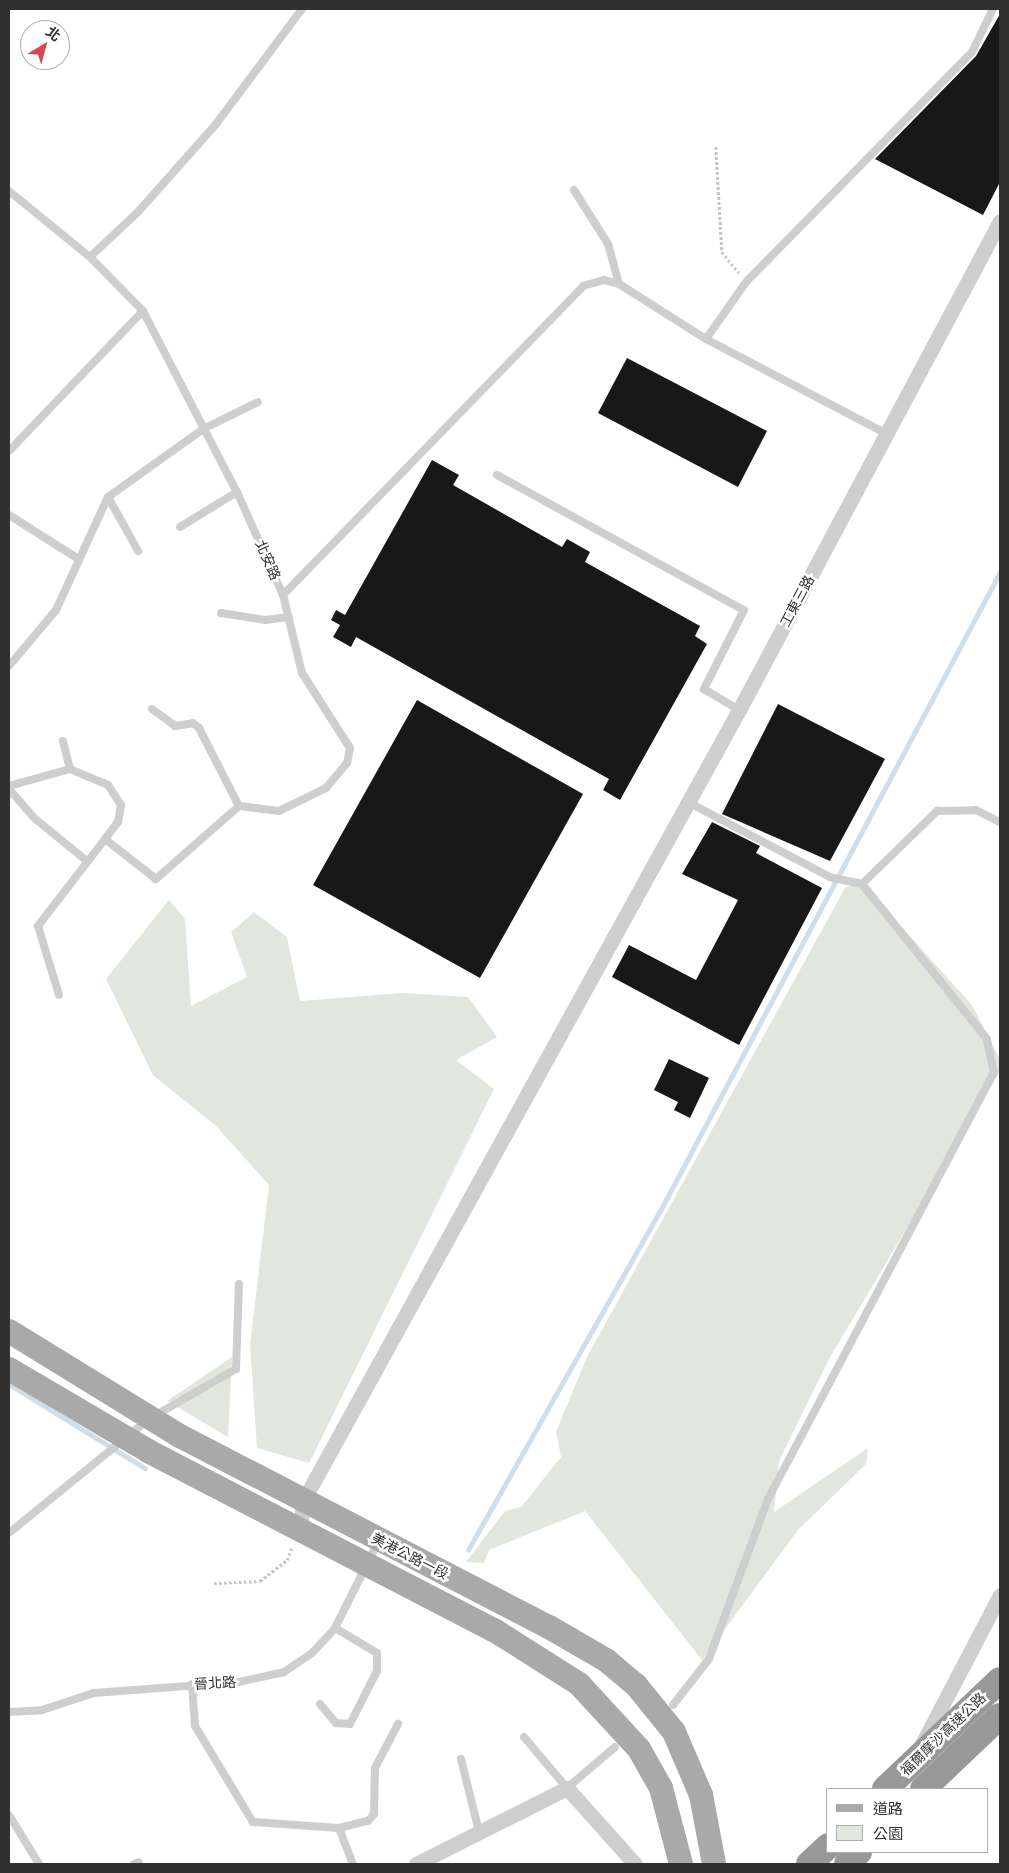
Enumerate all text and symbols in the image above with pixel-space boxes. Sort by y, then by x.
north arrow [20,20,70,70]
text: 北 [43,23,64,44]
street label: 北安路 [252,537,284,583]
street label: 工東三路 [776,572,818,630]
street label: 美港公路一段 [369,1529,451,1583]
street label: 晉北路 [194,1674,236,1692]
street label: 福爾摩沙高速公路 [897,1689,989,1779]
legend [826,1788,989,1853]
text: 道路 [873,1800,903,1817]
text: 公園 [873,1825,903,1842]

